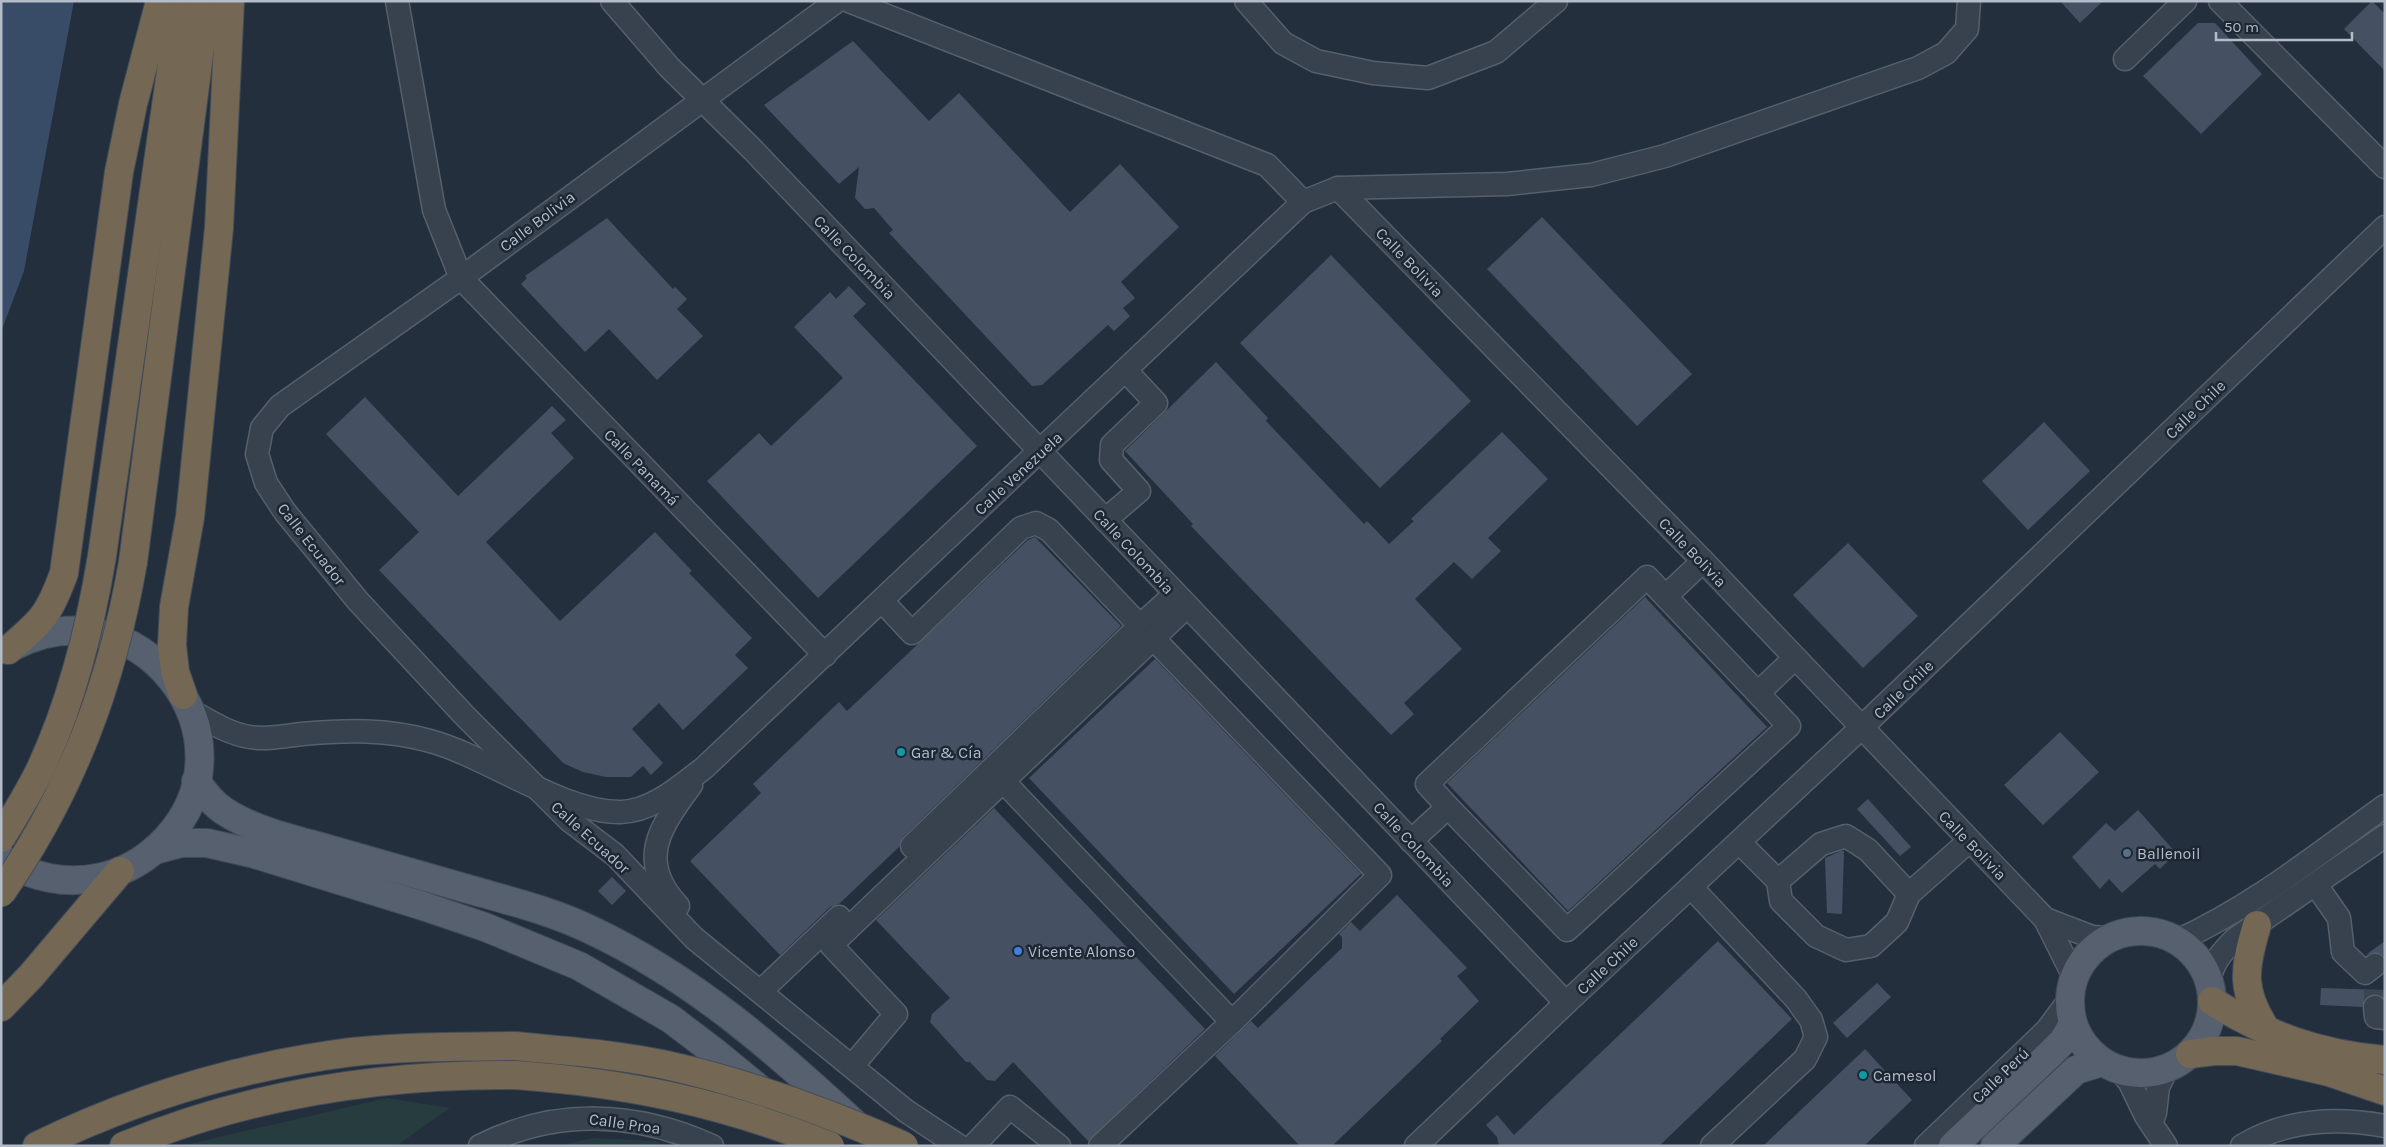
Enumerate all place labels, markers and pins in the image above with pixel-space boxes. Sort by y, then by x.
place label: Gar & Cía [911,743,982,762]
marker: Gar & Cía [895,746,907,758]
place label: Ballenoil [2137,844,2201,863]
marker: Ballenoil [2121,847,2133,859]
place label: Vicente Alonso [1028,942,1135,961]
marker: Vicente Alonso [1012,945,1024,957]
place label: Camesol [1873,1066,1936,1085]
marker: Camesol [1857,1069,1869,1081]

